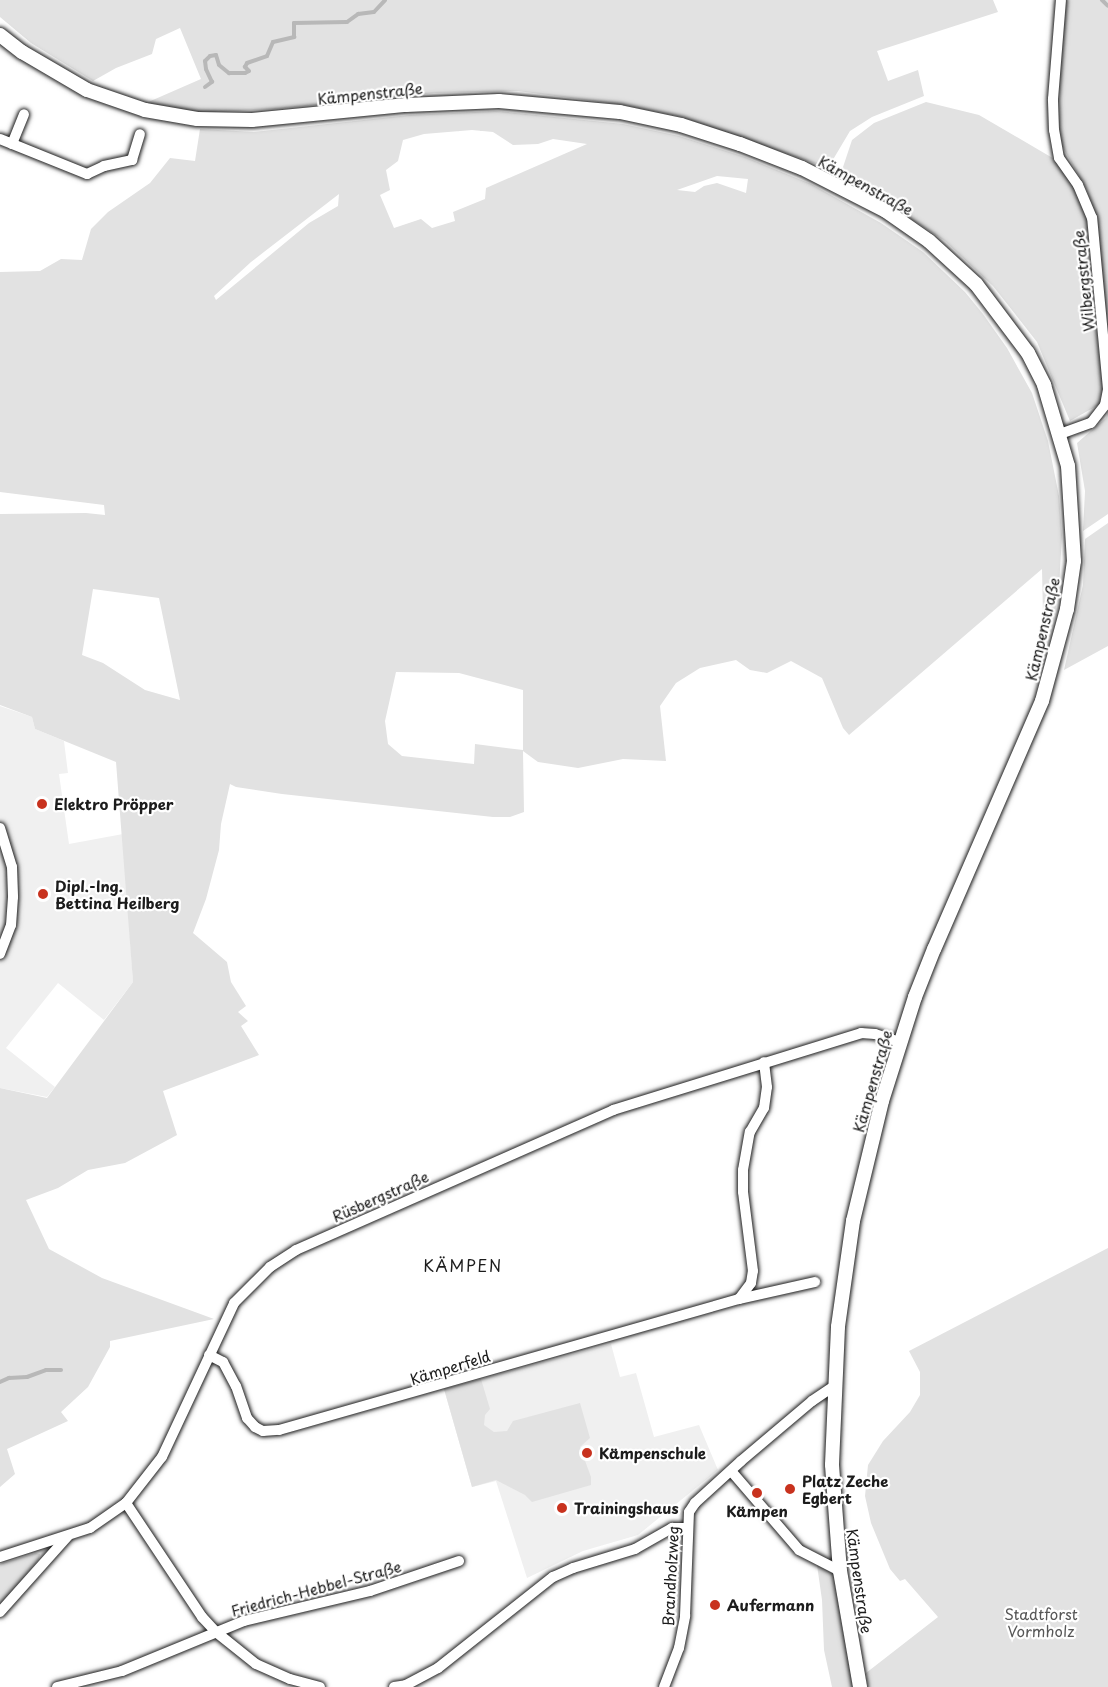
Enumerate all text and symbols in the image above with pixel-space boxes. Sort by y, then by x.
street label: Kämpenstraße [317,79,423,107]
street label: Kämpenstraße [816,152,916,218]
street label: Wilbergstraße [1069,229,1097,333]
street label: Kämpenstraße [1021,576,1063,682]
place label: Elektro Pröpper [54,795,174,813]
marker: Elektro Pröpper [35,797,49,811]
place label: Dipl.-Ing. Bettina Heilberg [55,876,180,911]
marker: Dipl.-Ing. Bettina Heilberg [36,887,50,901]
street label: Kämpenstraße [849,1028,895,1134]
street label: Rüsbergstraße [329,1167,431,1225]
district label: KÄMPEN [424,1255,502,1275]
street label: Kämperfeld [408,1346,492,1388]
place label: Kämpenschule [599,1444,706,1462]
marker: Kämpenschule [580,1446,594,1460]
place label: Platz Zeche Egbert [802,1471,890,1506]
marker: Platz Zeche Egbert [783,1482,797,1496]
marker: Kämpen [750,1486,764,1500]
place label: Trainingshaus [574,1499,679,1517]
marker: Trainingshaus [555,1501,569,1515]
place label: Kämpen [726,1502,788,1520]
street label: Brandholzweg [658,1525,682,1627]
street label: Kämpenstraße [844,1528,876,1634]
street label: Friedrich-Hebbel-Straße [229,1557,403,1619]
place label: Aufermann [727,1596,814,1614]
marker: Aufermann [708,1598,722,1612]
park label: Stadtforst Vormholz [1004,1604,1078,1639]

